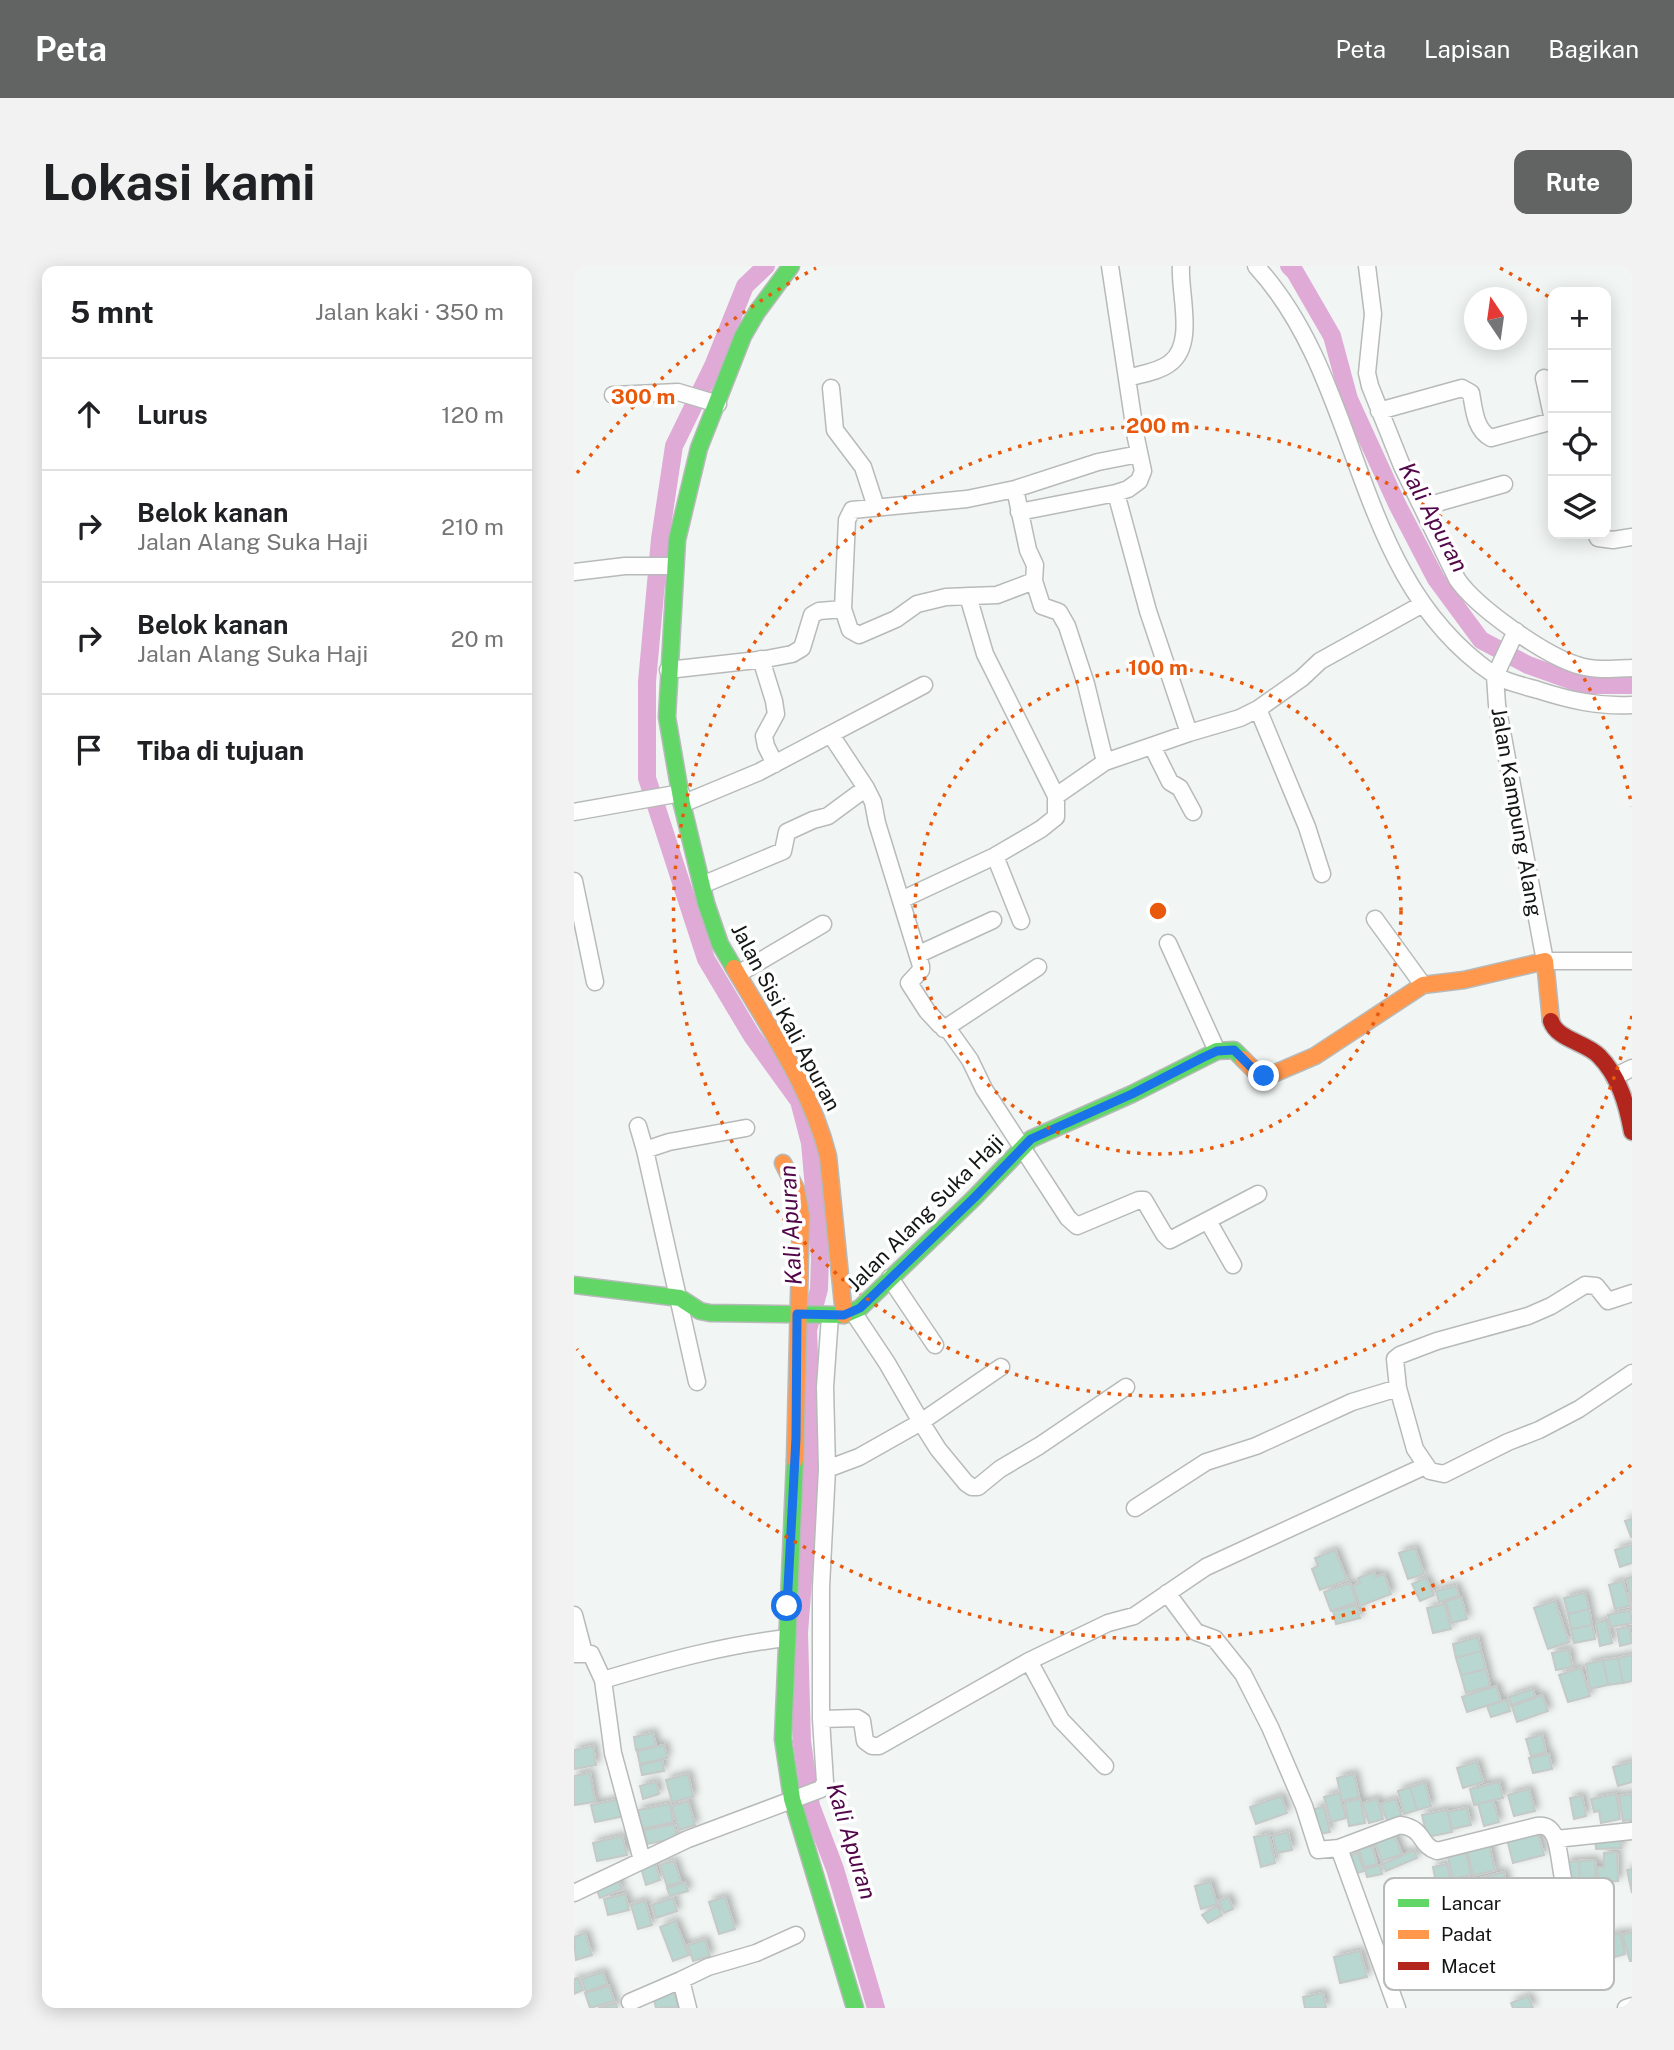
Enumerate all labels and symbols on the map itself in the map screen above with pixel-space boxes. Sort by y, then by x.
north arrow [1464,287,1527,350]
text: 300 m [611,384,675,409]
text: 200 m [1126,413,1190,438]
water label: Kali Apuran [1394,457,1474,577]
text: 100 m [1128,655,1188,680]
street label: Jalan Kampung Alang [1486,706,1548,918]
centre of rings [1146,899,1170,923]
street label: Jalan Sisi Kali Apuran [726,919,846,1115]
route end [1248,1060,1279,1091]
street label: Jalan Alang Suka Haji [842,1130,1008,1296]
water label: Kali Apuran [773,1164,807,1286]
route start [771,1590,802,1621]
water label: Kali Apuran [821,1779,883,1903]
legend [1384,1878,1614,1990]
text: Lancar [1441,1892,1501,1914]
text: Padat [1441,1923,1492,1945]
text: Macet [1441,1955,1496,1977]

